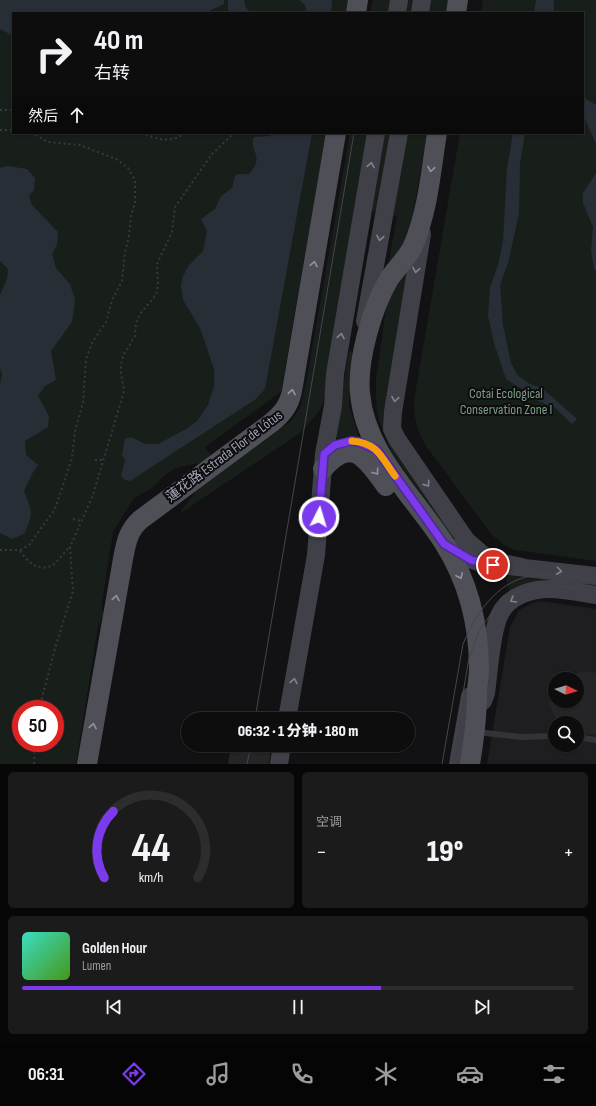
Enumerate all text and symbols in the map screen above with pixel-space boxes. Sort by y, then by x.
text: 40 m [94,24,143,57]
icon: right [28,28,80,80]
text: 右转 [94,63,130,84]
icon: ahead [66,104,88,126]
text: 然后 [28,107,58,126]
one-way arrow [366,162,375,168]
one-way arrow [427,166,436,172]
one-way arrow [376,235,385,241]
one-way arrow [309,261,317,267]
one-way arrow [412,267,421,274]
one-way arrow [337,333,345,339]
park label: Cotai Ecological Conservation Zone I [460,385,552,418]
one-way arrow [287,389,295,395]
one-way arrow [391,396,400,402]
street label: 蓮花路 Estrada Flor de Lótus [162,407,286,505]
one-way arrow [371,468,379,475]
one-way arrow [423,479,430,486]
position arrow [298,496,340,538]
pin [476,548,510,582]
icon: arrive [482,554,504,576]
one-way arrow [556,566,562,575]
one-way arrow [455,571,463,579]
one-way arrow [111,594,120,601]
one-way arrow [510,595,517,602]
north arrow [548,672,584,708]
map controls [548,672,584,752]
one-way arrow [289,678,298,684]
speed limit sign: 50 [12,700,64,752]
button: search [548,716,584,752]
one-way arrow [89,722,97,729]
text: 06:32 · 1 分钟 · 180 m [238,722,358,741]
text: 空调 [316,814,342,830]
text: 44 [132,824,170,873]
text: 19° [427,834,463,870]
text: − [316,839,327,866]
text: + [563,839,574,866]
text: km/h [139,869,163,886]
text: Golden Hour [82,939,147,958]
text: Lumen [82,958,111,974]
icon: previous [103,996,125,1018]
icon: pause [287,996,309,1018]
icon: next [471,996,493,1018]
icon: directions [120,1060,148,1088]
icon: music [204,1060,232,1088]
icon: phone [288,1060,316,1088]
icon: climate [372,1060,400,1088]
icon: car [456,1060,484,1088]
icon: filters [540,1060,568,1088]
text: 06:31 [28,1064,64,1085]

